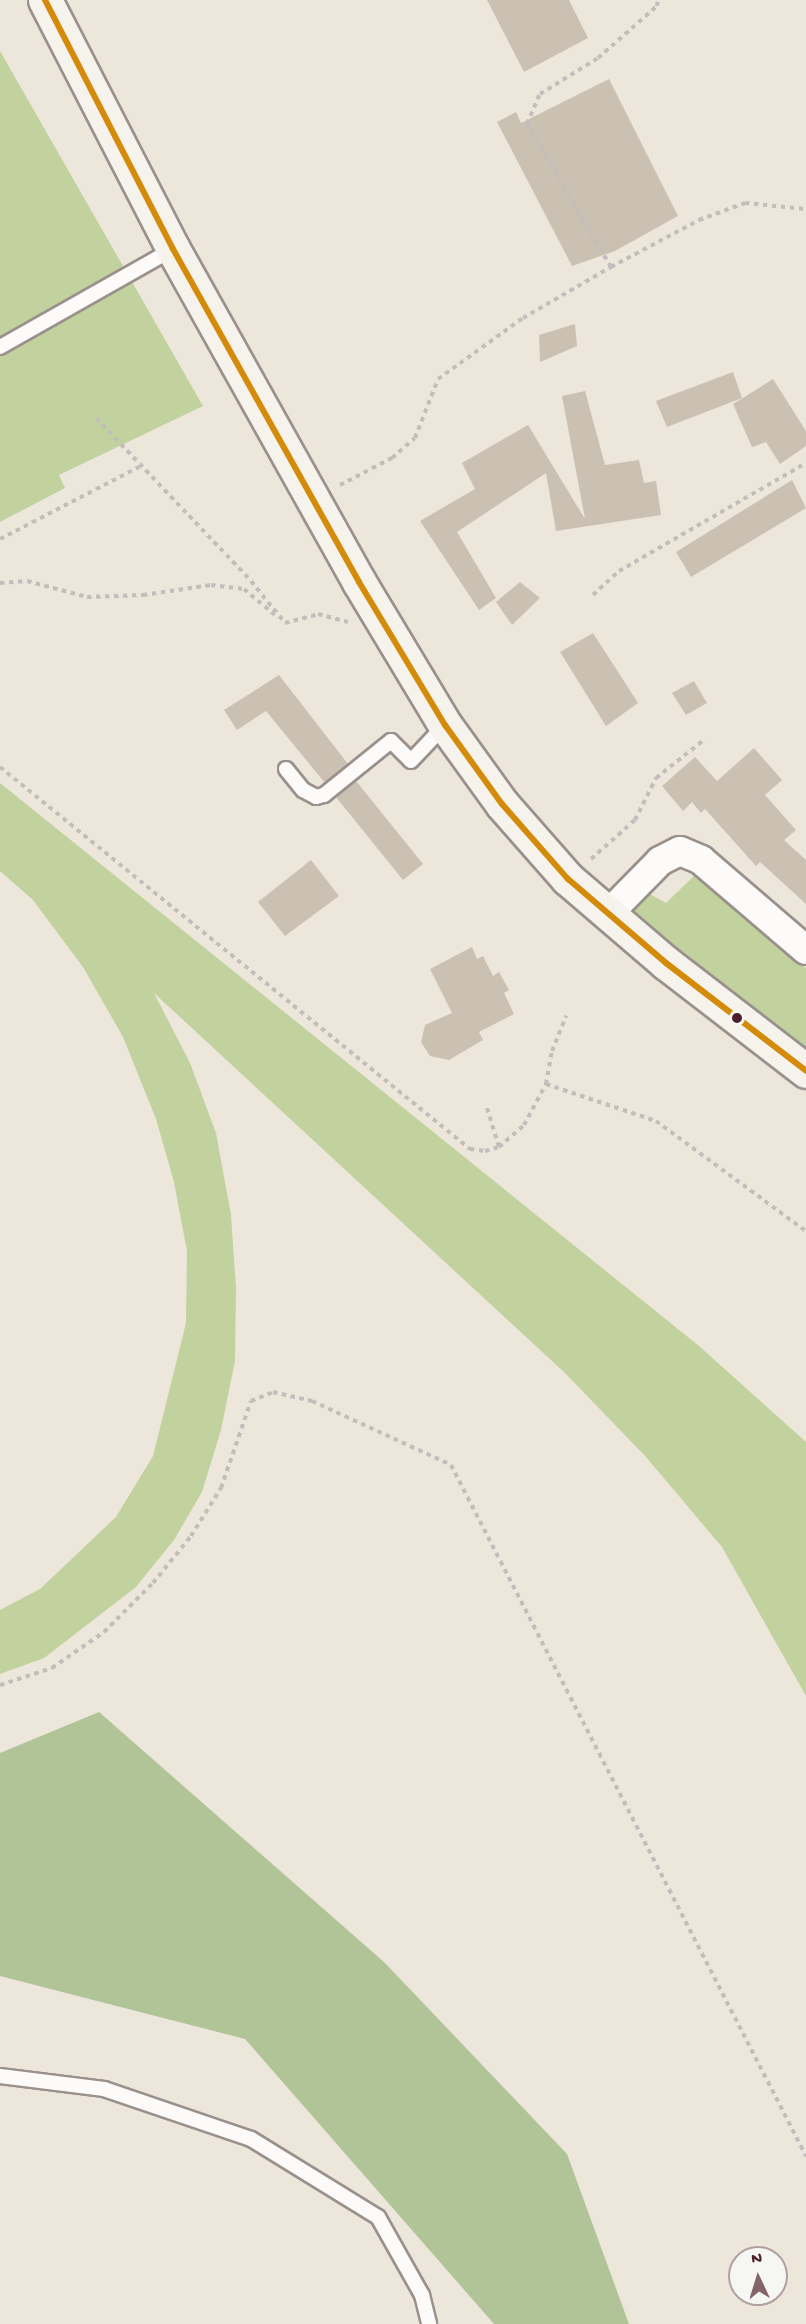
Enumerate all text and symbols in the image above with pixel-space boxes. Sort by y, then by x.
unlabelled marker [731,1012,743,1024]
north arrow [728,2246,788,2306]
text: N [751,2250,763,2269]

